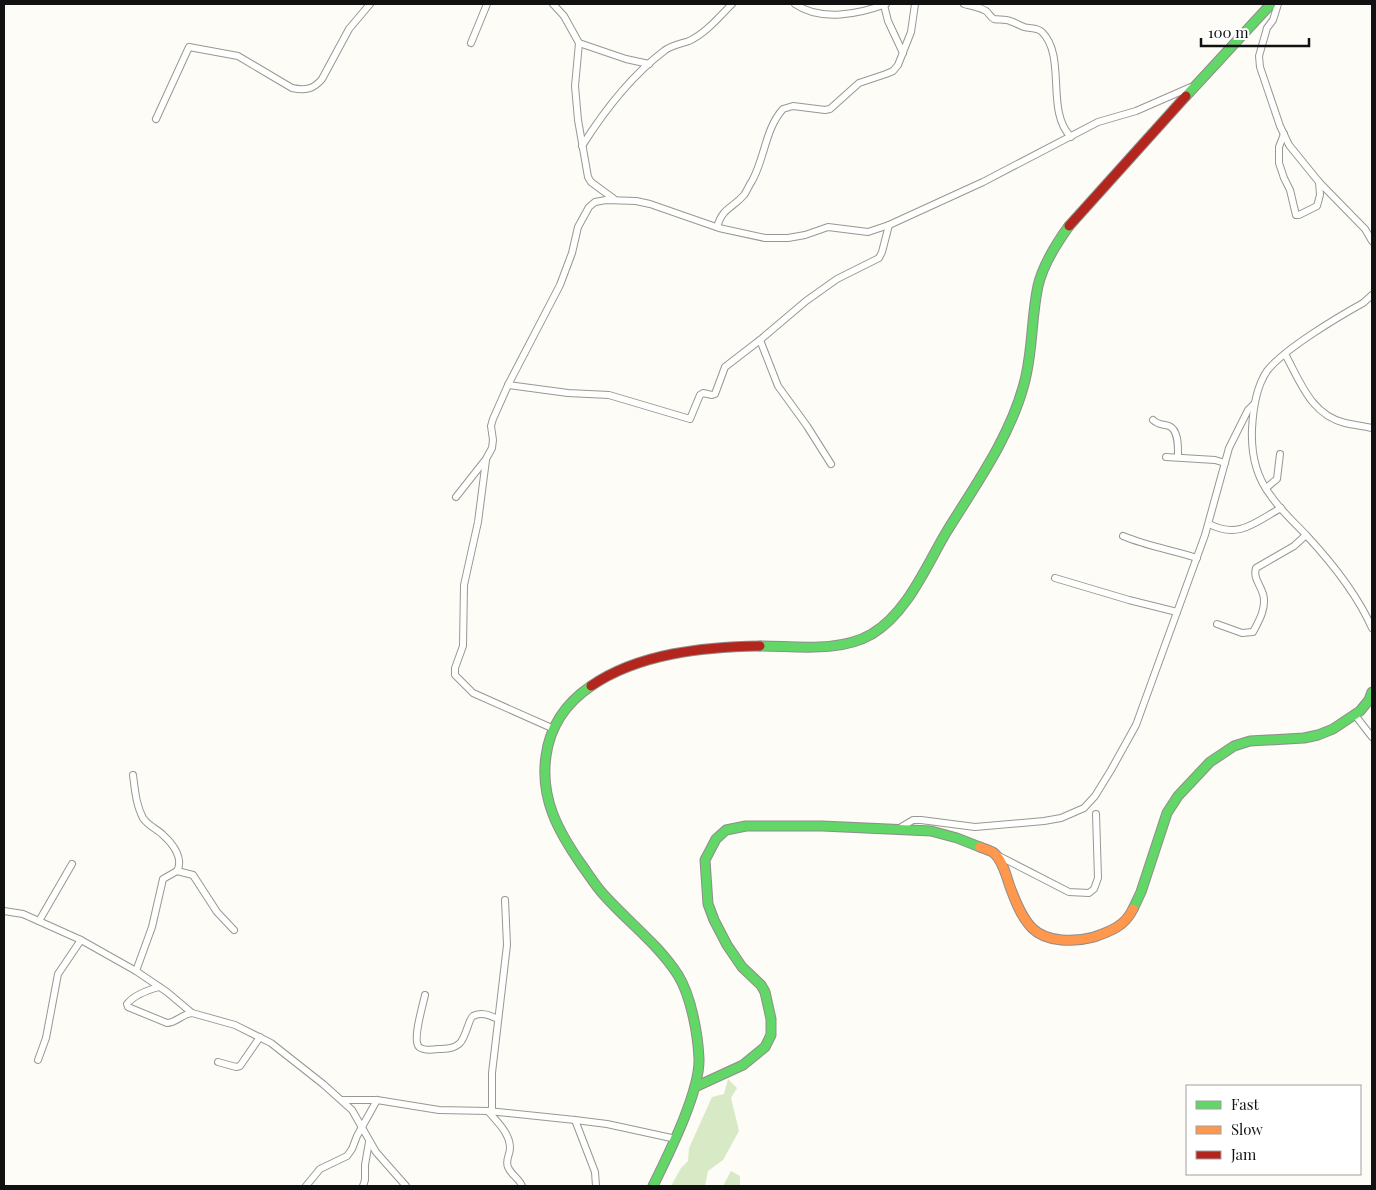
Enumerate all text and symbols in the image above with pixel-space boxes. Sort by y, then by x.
scale bar [1201,15,1308,47]
text: 100 m [1208,22,1249,42]
legend [1186,1085,1361,1175]
text: Fast [1231,1094,1260,1114]
text: Slow [1231,1119,1263,1139]
text: Jam [1230,1144,1257,1164]

